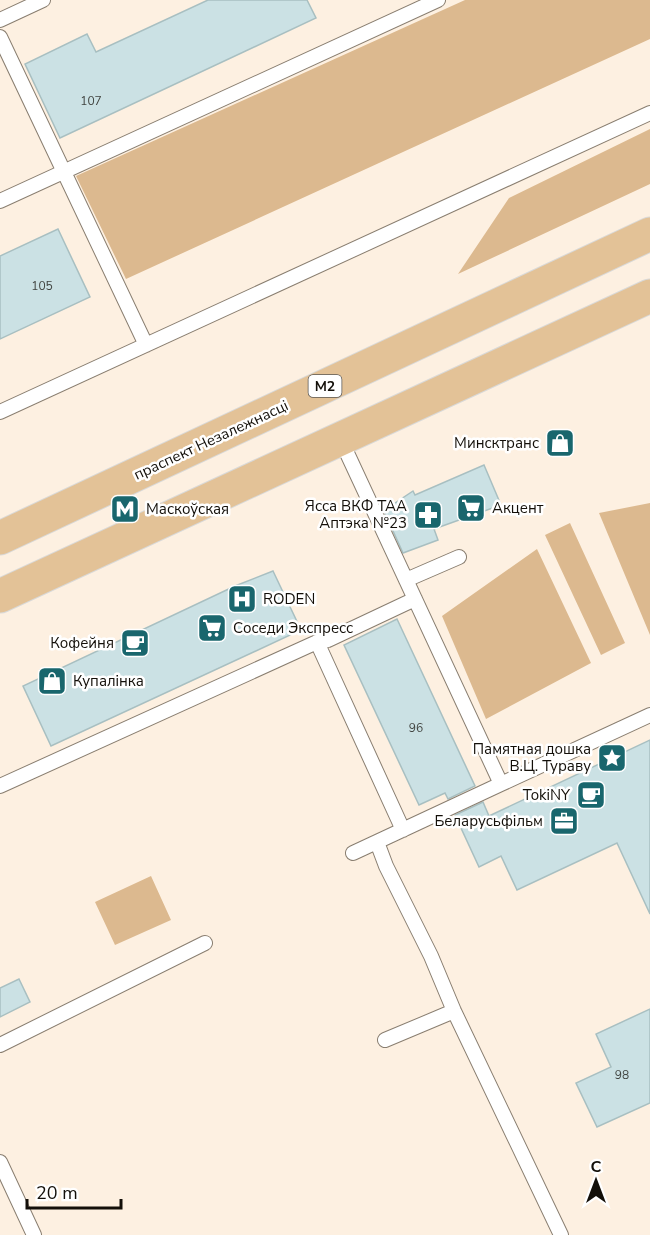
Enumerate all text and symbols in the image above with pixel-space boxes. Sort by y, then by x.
house number: 107 [80,93,102,109]
house number: 105 [31,278,53,294]
road number: М2 [308,375,342,397]
street label: праспект Незалежнасці [130,395,292,485]
shop icon: Минсктранс [544,427,576,459]
place label: Минсктранс [454,433,539,453]
supermarket icon: Акцент [455,492,487,524]
metro station icon: Маскоўская [109,493,141,525]
place label: Ясса ВКФ ТАА Аптэка №23 [305,496,407,533]
place label: Акцент [492,498,544,518]
place label: Маскоўская [146,499,229,519]
pharmacy icon: Ясса ВКФ ТАА Аптэка №23 [412,499,444,531]
hospital icon: RODEN [226,583,258,615]
place label: RODEN [263,589,315,609]
supermarket icon: Соседи Экспресс [196,612,228,644]
place label: Соседи Экспресс [233,618,353,638]
cafe icon: Кофейня [119,627,151,659]
place label: Кофейня [50,633,114,653]
shop icon: Купалiнка [36,665,68,697]
place label: Купалiнка [73,671,144,691]
house number: 96 [409,720,423,736]
place label: Памятная дошка В.Ц. Тураву [473,739,591,776]
place icon: Памятная дошка В.Ц. Тураву [596,742,628,774]
cafe icon: TokiNY [575,779,607,811]
place label: TokiNY [523,785,571,805]
office icon: Беларусьфільм [548,805,580,837]
place label: Беларусьфільм [434,811,543,831]
house number: 98 [615,1067,629,1083]
north arrow [566,1151,626,1211]
text: С [591,1156,602,1178]
scale bar [27,1172,122,1210]
text: 20 m [36,1181,78,1205]

